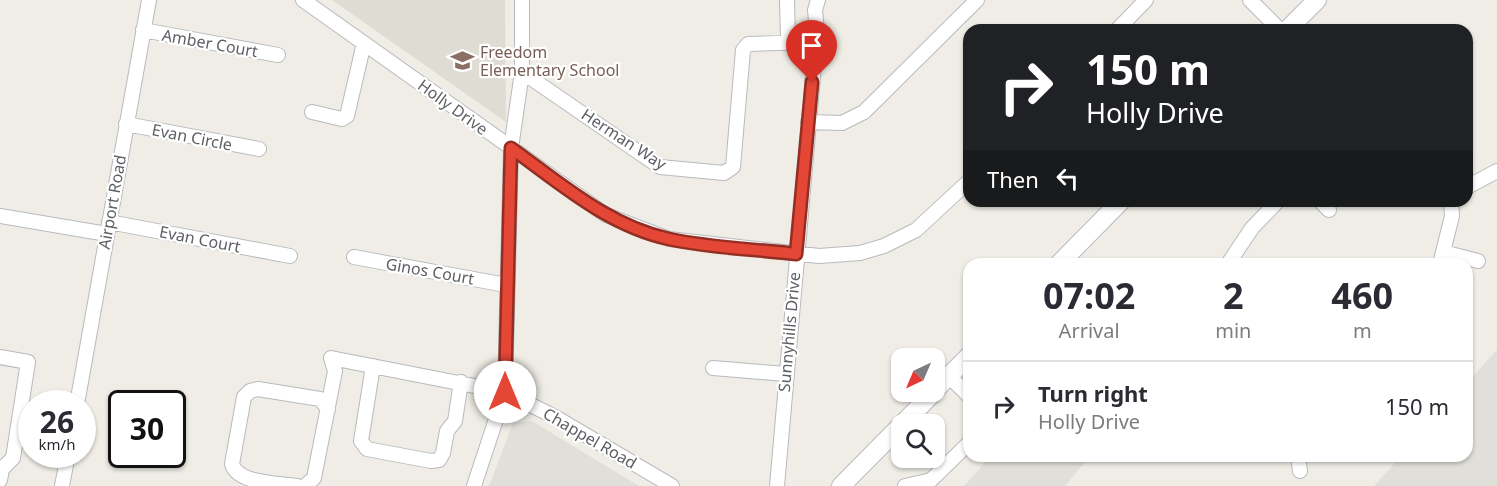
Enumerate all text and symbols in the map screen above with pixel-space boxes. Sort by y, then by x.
pin [786,20,837,82]
street label: Amber Court [160,24,260,62]
icon: arrive [795,29,828,62]
text: 150 m [1086,40,1210,97]
place label: Freedom Elementary School [480,41,619,81]
school or university icon: Freedom Elementary School [449,48,475,74]
icon: right [987,48,1065,126]
street label: Holly Drive [413,74,493,140]
text: Holly Drive [1086,94,1224,131]
street label: Herman Way [577,103,671,175]
street label: Evan Circle [150,118,234,156]
street label: Airport Road [93,153,131,251]
icon: left [1051,162,1084,195]
text: Then [987,164,1039,194]
street label: Evan Court [158,220,243,258]
street label: Ginos Court [384,252,476,290]
street label: Sunnyhills Drive [773,271,805,393]
text: 07:02 [1043,271,1135,320]
text: 2 [1223,271,1244,320]
text: 460 [1331,271,1393,320]
text: Arrival [1059,317,1120,344]
text: min [1215,317,1251,344]
text: m [1353,317,1372,344]
north arrow [891,348,945,402]
map controls [891,348,945,468]
position arrow [473,360,537,424]
text: Turn right [1038,378,1148,408]
speed limit sign: 30 [108,390,186,468]
icon: right [987,390,1020,423]
text: 150 m [1385,391,1449,421]
text: 26 [40,401,74,442]
street label: Chappel Road [539,402,641,474]
text: Holly Drive [1038,408,1140,435]
button: search [891,414,945,468]
text: km/h [39,434,75,454]

